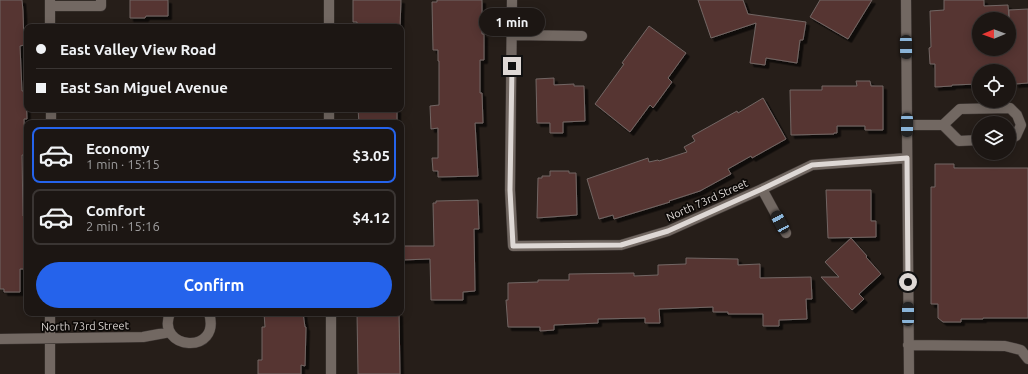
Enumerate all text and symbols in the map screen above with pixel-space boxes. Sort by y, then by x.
callout: 1 min [479,8,545,36]
north arrow [972,12,1016,56]
map controls [972,12,1016,160]
text: 1 min [496,15,528,29]
car [900,35,912,59]
text: East Valley View Road [60,41,216,58]
route end [503,57,521,75]
button: locate [972,64,1016,108]
text: East San Miguel Avenue [60,79,228,96]
car [901,113,913,137]
button: layers [972,116,1016,160]
icon: car [38,137,74,173]
text: Economy [86,140,150,157]
text: $3.05 [352,147,390,164]
text: 1 min · 15:15 [86,157,160,171]
street label: North 73rd Street [664,176,750,223]
icon: car [38,199,74,235]
text: Comfort [86,202,145,219]
text: $4.12 [352,209,390,226]
car [769,209,791,235]
text: 2 min · 15:16 [86,219,160,233]
button: Confirm [36,262,392,308]
route start [899,273,917,291]
car [902,302,914,326]
street label: North 73rd Street [41,319,130,333]

